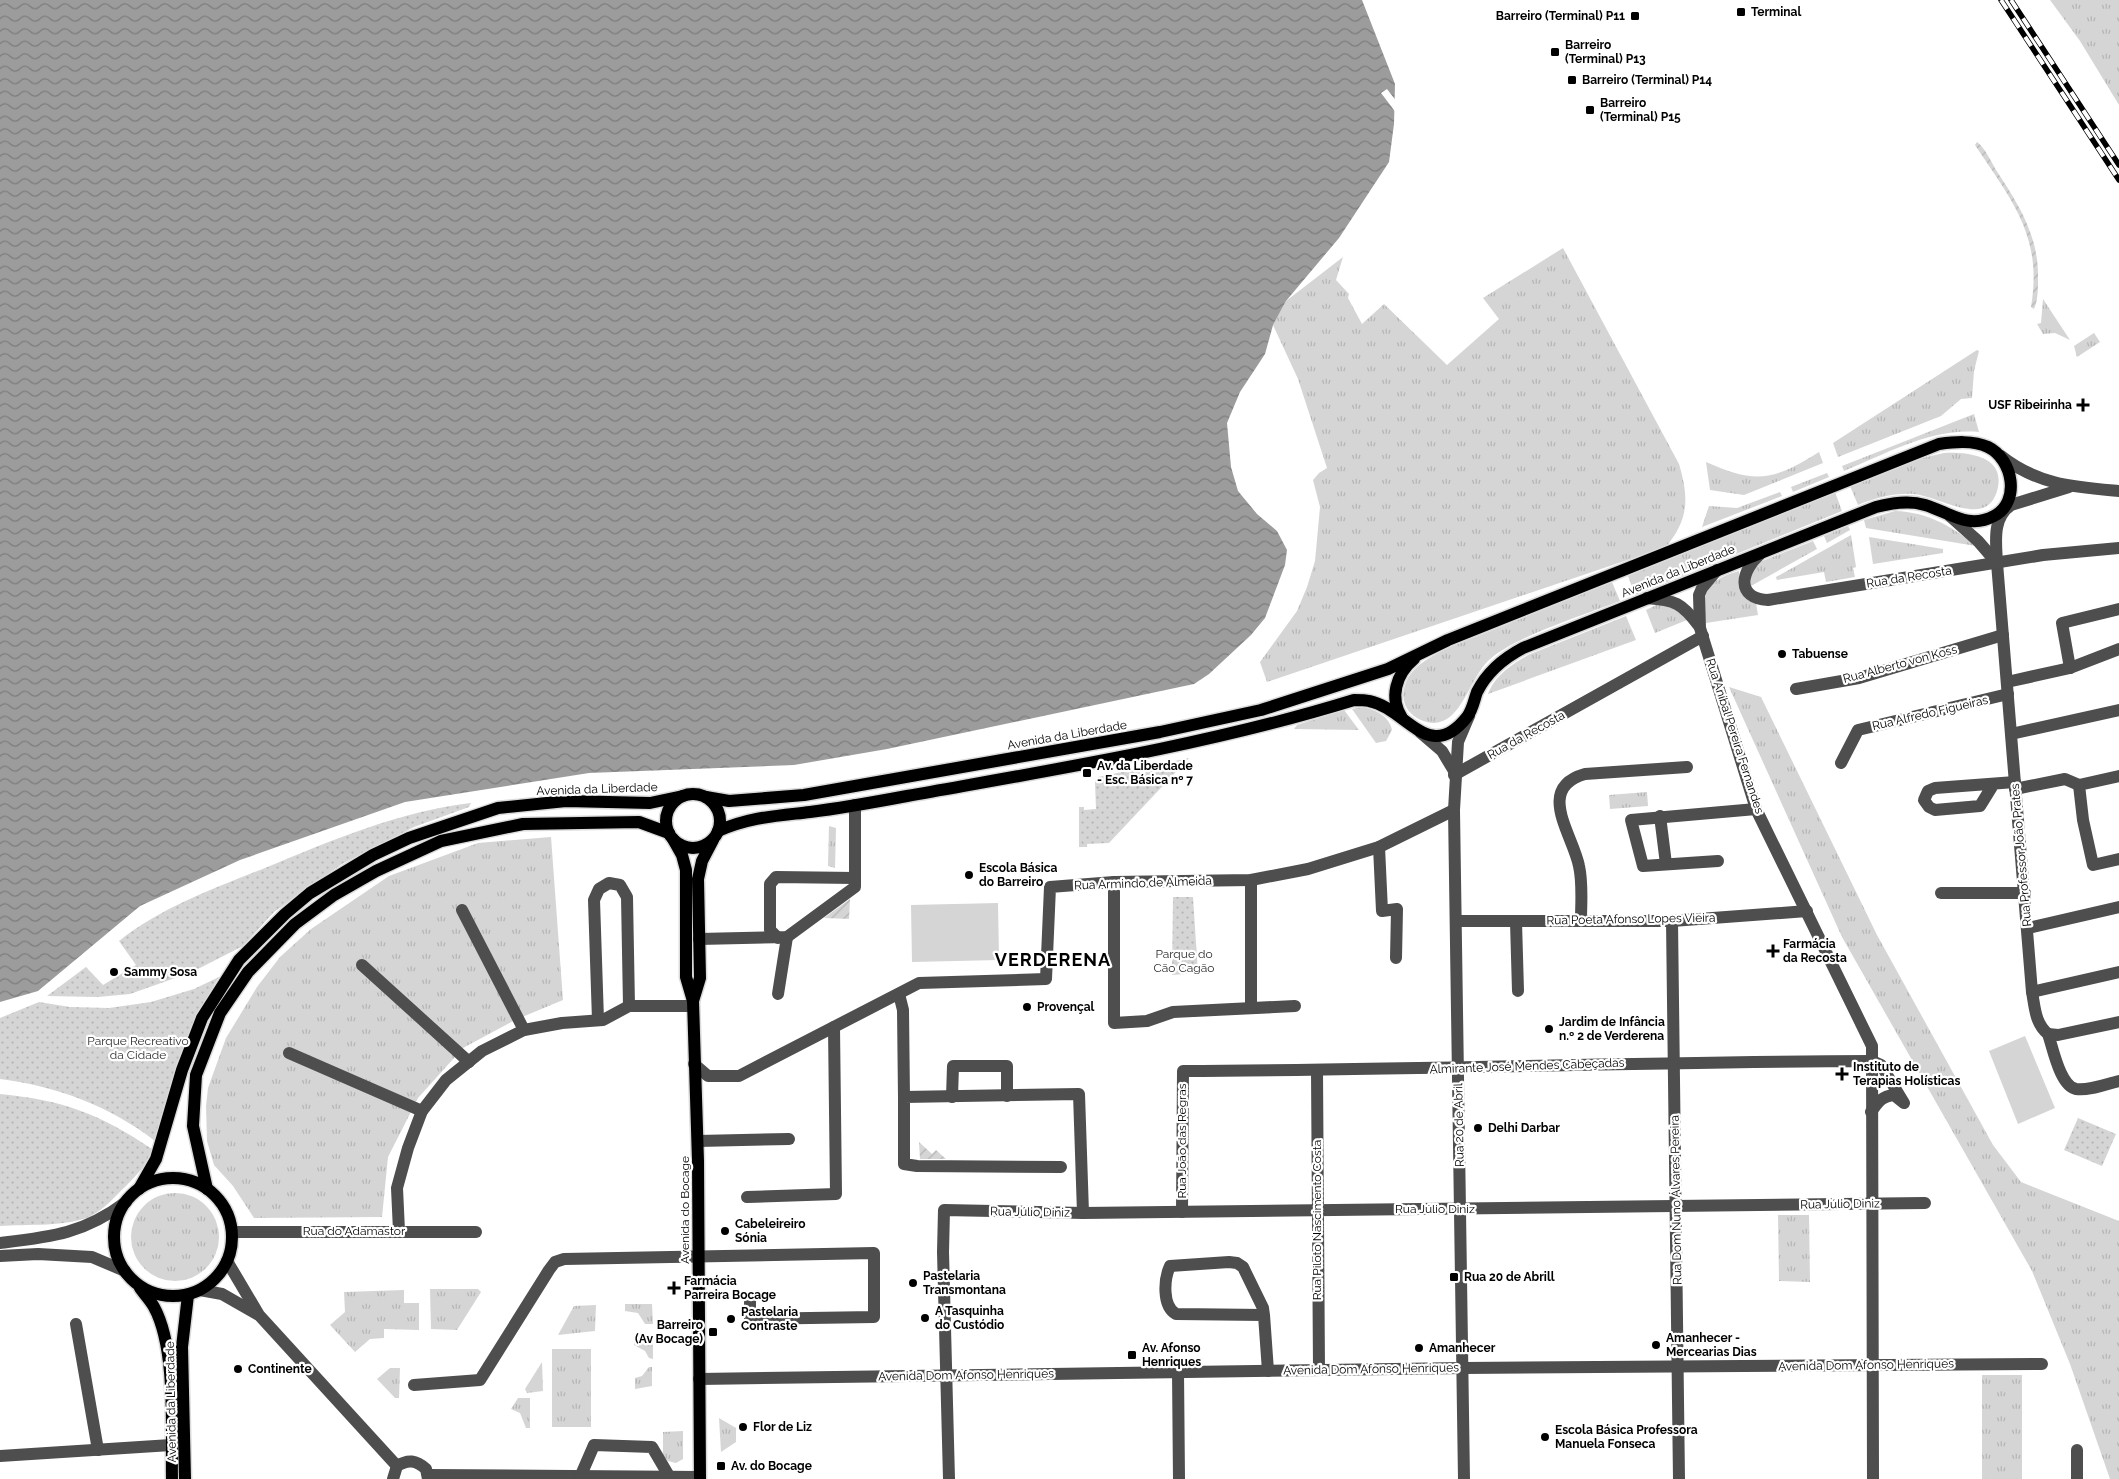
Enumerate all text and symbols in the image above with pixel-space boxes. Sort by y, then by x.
place label: Terminal [1751,5,1801,19]
marker: Terminal [1735,6,1747,18]
place label: Barreiro (Terminal) P11 [1496,9,1625,23]
marker: Barreiro (Terminal) P11 [1629,10,1641,22]
place label: Barreiro (Terminal) P13 [1565,38,1646,66]
marker: Barreiro (Terminal) P13 [1549,46,1561,58]
place label: Barreiro (Terminal) P14 [1582,73,1712,87]
marker: Barreiro (Terminal) P14 [1566,74,1578,86]
place label: Barreiro (Terminal) P15 [1600,96,1681,124]
marker: Barreiro (Terminal) P15 [1584,104,1596,116]
place label: USF Ribeirinha [1988,398,2072,412]
marker: USF Ribeirinha [2076,398,2090,412]
street label: Avenida da Liberdade [1619,542,1737,600]
street label: Rua da Recosta [1865,563,1953,591]
street label: Rua Alberto von Koss [1841,642,1959,686]
place label: Tabuense [1792,647,1848,661]
marker: Tabuense [1776,648,1788,660]
street label: Rua Aníbal Pereira Fernandes [1703,657,1767,816]
street label: Rua Alfredo Figueiras [1871,693,1990,733]
street label: Rua da Recosta [1485,708,1567,762]
street label: Avenida da Liberdade [1006,718,1128,752]
place label: Av. da Liberdade - Esc. Básica nº 7 [1097,759,1193,787]
marker: Av. da Liberdade - Esc. Básica nº 7 [1081,767,1093,779]
street label: Avenida da Liberdade [536,780,658,798]
street label: Rua Professor João Prates [2008,783,2034,927]
place label: Escola Básica do Barreiro [979,861,1057,889]
marker: Escola Básica do Barreiro [963,869,975,881]
street label: Rua Armindo de Almeida [1074,874,1212,892]
street label: Rua Poeta Afonso Lopes Vieira [1546,911,1716,927]
place label: Farmácia da Recosta [1783,937,1847,965]
marker: Farmácia da Recosta [1767,945,1779,957]
park label: Parque do Cão Cagão [1154,947,1214,975]
district label: VERDERENA [995,949,1111,970]
place label: Sammy Sosa [124,965,197,979]
marker: Sammy Sosa [108,966,120,978]
place label: Provençal [1037,1000,1095,1014]
marker: Provençal [1021,1001,1033,1013]
place label: Jardim de Infância n.º 2 de Verderena [1559,1015,1665,1043]
marker: Jardim de Infância n.º 2 de Verderena [1543,1023,1555,1035]
park label: Parque Recreativo da Cidade [87,1034,189,1062]
street label: Almirante José Mendes Cabeçadas [1429,1056,1625,1076]
place label: Instituto de Terapias Holísticas [1853,1060,1960,1088]
marker: Instituto de Terapias Holísticas [1835,1067,1849,1081]
street label: Rua 20 de Abril [1451,1082,1467,1167]
street label: Rua João das Regras [1175,1083,1189,1199]
street label: Rua Dom Nuno Álvares Pereira [1668,1115,1684,1285]
place label: Delhi Darbar [1488,1121,1560,1135]
marker: Delhi Darbar [1472,1122,1484,1134]
street label: Rua Piloto Nascimento Costa [1310,1140,1324,1300]
street label: Avenida do Bocage [678,1156,692,1264]
street label: Rua Júlio Diniz [1800,1196,1880,1212]
street label: Rua Júlio Diniz [1395,1202,1475,1216]
street label: Rua Júlio Diniz [990,1204,1070,1220]
place label: Cabeleireiro Sónia [735,1217,806,1245]
street label: Rua do Adamastor [303,1224,406,1238]
marker: Cabeleireiro Sónia [719,1225,731,1237]
place label: Pastelaria Transmontana [923,1269,1006,1297]
place label: Rua 20 de Abrill [1464,1270,1555,1284]
marker: Rua 20 de Abrill [1448,1271,1460,1283]
place label: Farmácia Parreira Bocage [684,1274,776,1302]
marker: Pastelaria Transmontana [907,1277,919,1289]
marker: Farmácia Parreira Bocage [668,1282,680,1294]
place label: A Tasquinha do Custódio [935,1304,1004,1332]
place label: Pastelaria Contraste [741,1305,798,1333]
marker: A Tasquinha do Custódio [919,1312,931,1324]
marker: Pastelaria Contraste [725,1313,737,1325]
place label: Barreiro (Av Bocage) [635,1318,703,1346]
marker: Barreiro (Av Bocage) [707,1326,719,1338]
place label: Amanhecer - Mercearias Dias [1666,1331,1757,1359]
marker: Amanhecer - Mercearias Dias [1650,1339,1662,1351]
street label: Avenida da Liberdade [163,1341,179,1463]
place label: Av. Afonso Henriques [1142,1341,1201,1369]
place label: Amanhecer [1429,1341,1496,1355]
marker: Amanhecer [1413,1342,1425,1354]
marker: Av. Afonso Henriques [1126,1349,1138,1361]
street label: Avenida Dom Afonso Henriques [1778,1356,1954,1374]
street label: Avenida Dom Afonso Henriques [1283,1360,1459,1378]
place label: Continente [248,1362,312,1376]
marker: Continente [232,1363,244,1375]
street label: Avenida Dom Afonso Henriques [878,1366,1054,1384]
place label: Flor de Liz [753,1420,812,1434]
marker: Flor de Liz [737,1421,749,1433]
place label: Escola Básica Professora Manuela Fonseca [1555,1423,1698,1451]
marker: Escola Básica Professora Manuela Fonseca [1539,1431,1551,1443]
place label: Av. do Bocage [731,1459,812,1473]
marker: Av. do Bocage [715,1460,727,1472]

